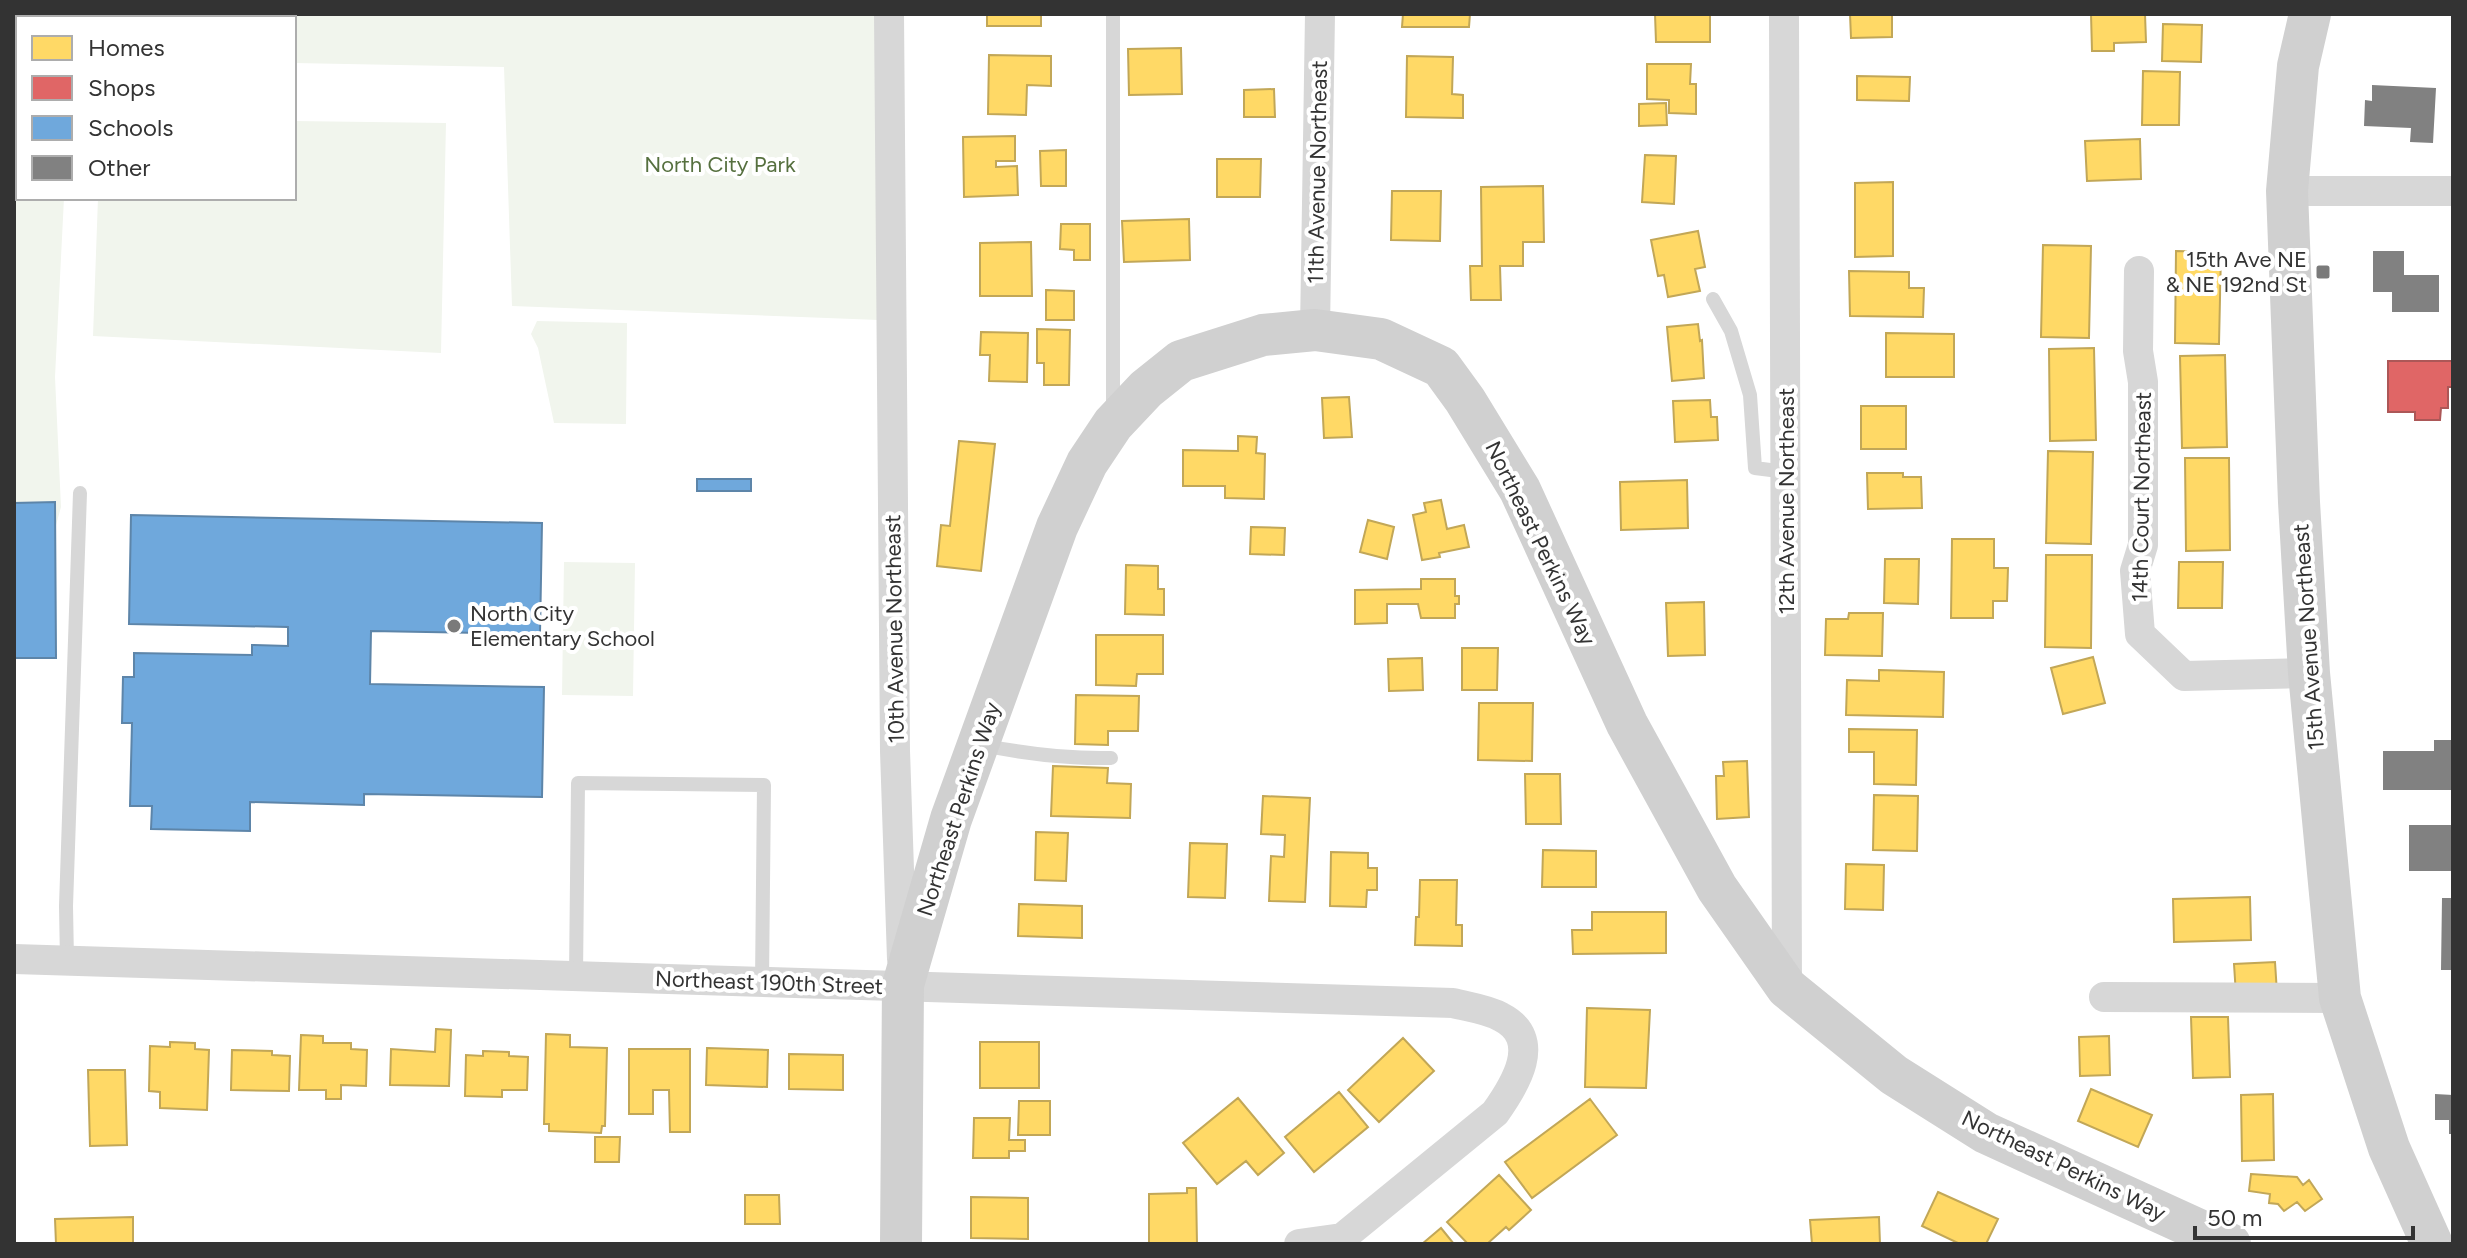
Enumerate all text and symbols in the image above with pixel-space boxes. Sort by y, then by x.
legend [16,16,296,200]
text: Homes [88,33,165,62]
street label: 11th Avenue Northeast [1302,60,1333,284]
text: Shops [88,73,155,102]
text: Schools [88,113,173,142]
park label: North City Park [644,151,796,178]
text: Other [88,153,150,182]
place label: 15th Ave NE & NE 192nd St [2166,246,2307,298]
marker: 15th Ave NE & NE 192nd St [2314,263,2332,281]
street label: 12th Avenue Northeast [1773,388,1800,614]
street label: 14th Court Northeast [2126,392,2157,602]
street label: Northeast Perkins Way [1479,437,1602,650]
street label: 10th Avenue Northeast [879,514,910,744]
street label: 15th Avenue Northeast [2287,523,2330,751]
place label: North City Elementary School [470,600,655,652]
marker: North City Elementary School [445,617,463,635]
street label: Northeast Perkins Way [911,698,1006,920]
street label: Northeast 190th Street [654,965,884,1000]
street label: Northeast Perkins Way [1957,1104,2171,1227]
scale bar [2195,1190,2413,1240]
text: 50 m [2207,1203,2263,1232]

